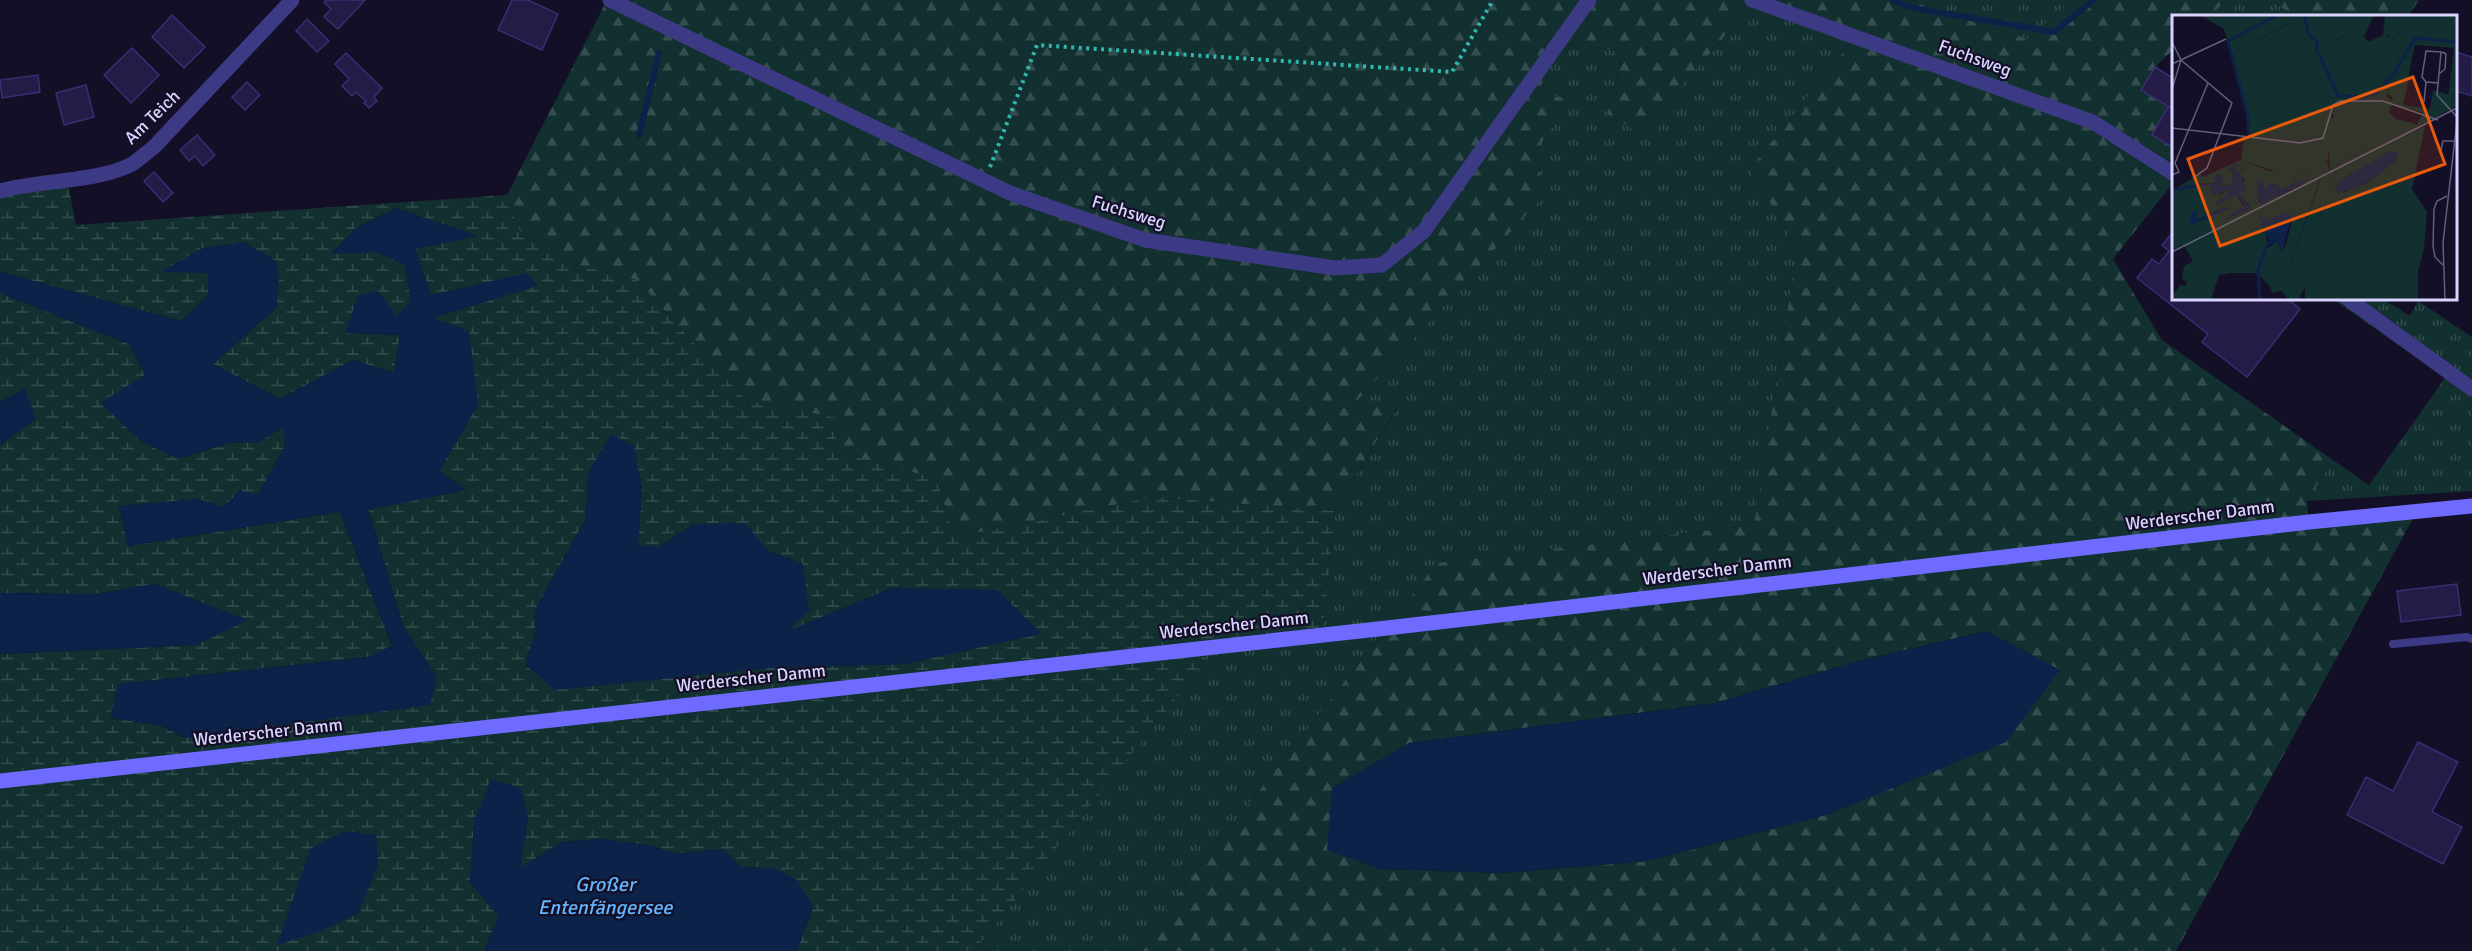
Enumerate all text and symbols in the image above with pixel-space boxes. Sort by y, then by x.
inset map [2172,15,2457,300]
street label: Fuchsweg [1935,35,2015,81]
street label: Am Teich [120,85,184,149]
street label: Fuchsweg [1089,190,1169,234]
street label: Werderscher Damm [2124,495,2276,535]
street label: Werderscher Damm [1641,550,1793,590]
street label: Werderscher Damm [1158,606,1310,644]
street label: Werderscher Damm [675,659,827,697]
street label: Werderscher Damm [192,713,344,751]
water label: Großer Entenfängersee [538,872,673,920]

